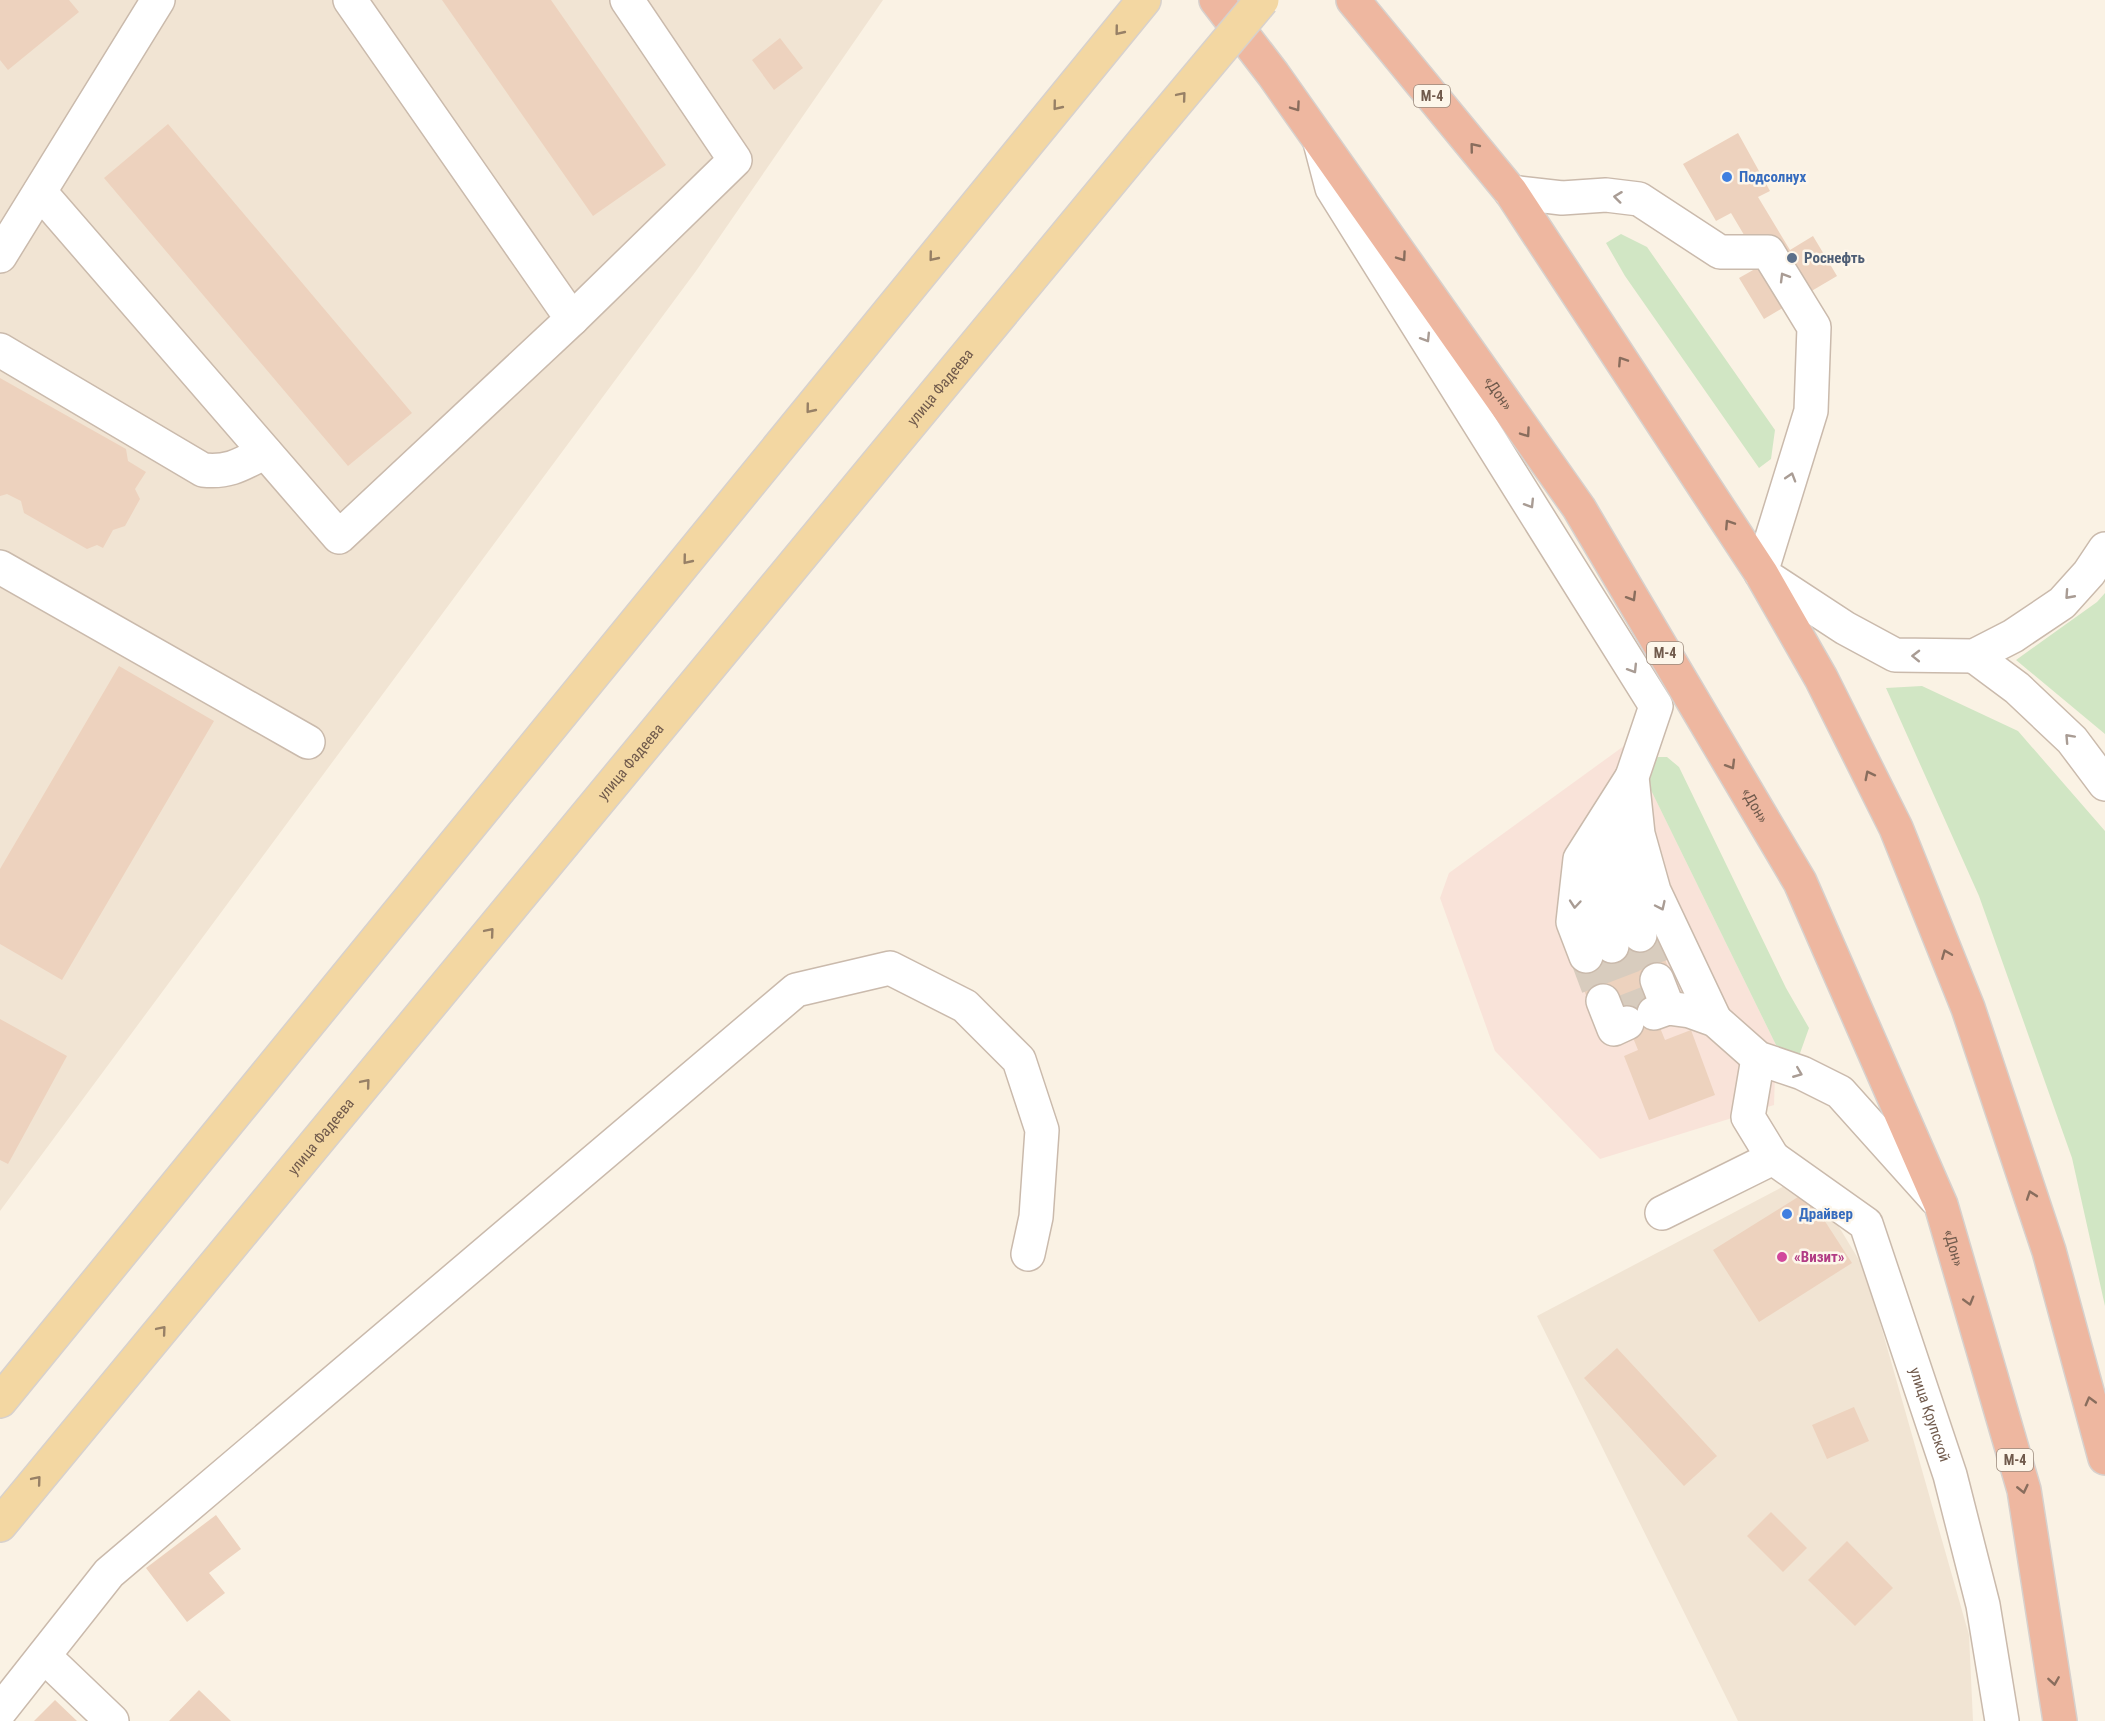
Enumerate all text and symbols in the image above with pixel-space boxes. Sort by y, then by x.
one-way arrow [1115,24,1126,35]
road number: М-4 [1414,85,1450,107]
one-way arrow [1175,92,1186,103]
one-way arrow [1053,100,1064,111]
one-way arrow [1289,101,1300,112]
one-way arrow [1470,143,1481,154]
place label: Подсолнух [1739,168,1807,186]
marker: Подсолнух [1720,170,1734,184]
one-way arrow [1614,191,1623,204]
place label: Роснефть [1804,249,1865,267]
one-way arrow [1395,250,1406,261]
one-way arrow [930,251,941,262]
marker: Роснефть [1785,251,1799,265]
one-way arrow [1779,273,1791,283]
one-way arrow [1419,332,1431,342]
street label: улица Фадеева [904,345,977,429]
one-way arrow [1618,356,1629,367]
street label: «Дон» [1480,373,1516,414]
one-way arrow [806,402,817,413]
one-way arrow [1519,427,1530,438]
one-way arrow [1783,472,1796,483]
one-way arrow [1522,498,1534,508]
one-way arrow [1725,519,1736,530]
one-way arrow [683,553,694,564]
one-way arrow [2065,588,2076,599]
one-way arrow [1624,591,1636,601]
road number: М-4 [1647,642,1683,664]
one-way arrow [1911,649,1920,662]
one-way arrow [1626,663,1638,673]
street label: улица Фадеева [594,720,668,804]
one-way arrow [2065,734,2076,745]
one-way arrow [1723,759,1735,769]
one-way arrow [1865,771,1876,781]
street label: «Дон» [1737,785,1772,826]
one-way arrow [1569,899,1582,908]
one-way arrow [1654,900,1666,911]
one-way arrow [483,928,494,939]
one-way arrow [1941,949,1953,960]
one-way arrow [1792,1066,1803,1078]
one-way arrow [359,1079,370,1090]
street label: улица Фадеева [284,1095,358,1178]
one-way arrow [2025,1190,2038,1201]
place label: Драйвер [1799,1205,1853,1223]
marker: Драйвер [1780,1207,1794,1221]
street label: «Дон» [1940,1227,1967,1269]
place label: «Визит» [1794,1248,1845,1266]
marker: «Визит» [1775,1250,1789,1264]
one-way arrow [1962,1295,1974,1306]
one-way arrow [154,1326,165,1337]
street label: улица Крупской [1906,1365,1954,1464]
one-way arrow [2085,1397,2097,1407]
road number: М-4 [1997,1449,2033,1471]
one-way arrow [30,1476,41,1487]
one-way arrow [2016,1483,2029,1493]
one-way arrow [2047,1676,2059,1686]

